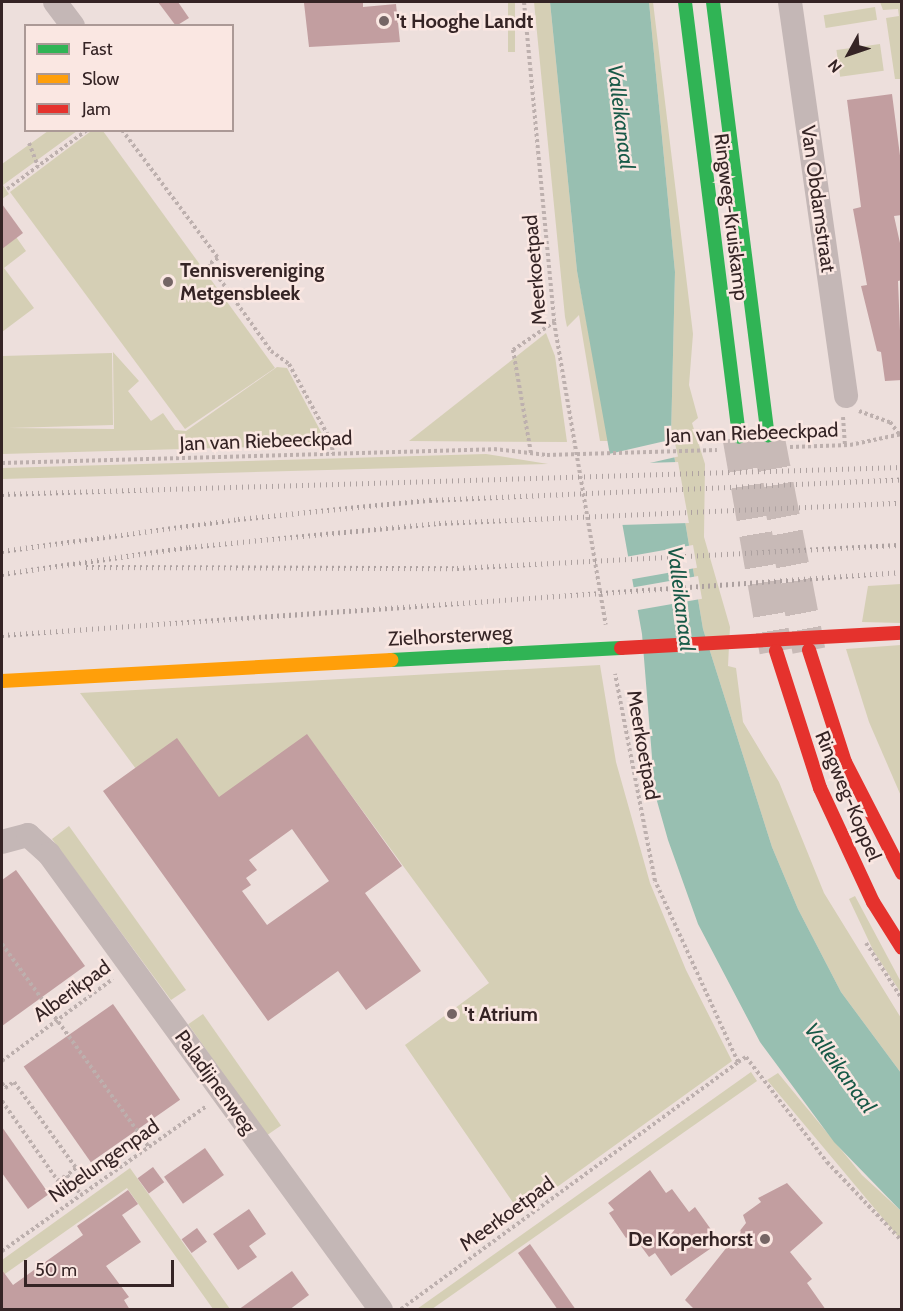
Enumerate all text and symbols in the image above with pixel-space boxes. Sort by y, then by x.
place label: 't Hooghe Landt [396,9,533,33]
marker: 't Hooghe Landt [377,14,391,28]
legend [24,24,234,132]
north arrow [819,24,879,84]
text: Fast [82,38,113,60]
text: N [824,55,846,76]
water label: Valleikanaal [602,63,640,171]
text: Slow [82,68,119,90]
text: Jam [82,98,111,120]
street label: Van Obdamstraat [796,124,840,274]
street label: Ringweg-Kruiskamp [709,132,753,302]
street label: Meerkoetpad [518,214,552,326]
place label: Tennisvereniging Metgensbleek [180,258,324,305]
marker: Tennisvereniging Metgensbleek [161,275,175,289]
street label: Jan van Riebeeckpad [665,418,839,448]
street label: Jan van Riebeeckpad [179,426,353,456]
water label: Valleikanaal [662,545,700,653]
street label: Zielhorsterweg [387,621,513,651]
street label: Meerkoetpad [622,688,664,802]
street label: Ringweg-Koppel [810,727,886,865]
street label: Alberikpad [29,955,115,1027]
place label: 't Atrium [464,1002,538,1026]
marker: 't Atrium [445,1007,459,1021]
water label: Valleikanaal [799,1018,881,1118]
street label: Paladijnenweg [170,1026,260,1138]
street label: Nibelungenpad [44,1114,164,1208]
street label: Meerkoetpad [455,1172,559,1256]
place label: De Koperhorst [628,1227,753,1251]
marker: De Koperhorst [758,1232,772,1246]
scale bar [27,1248,177,1286]
text: 50 m [35,1259,77,1281]

